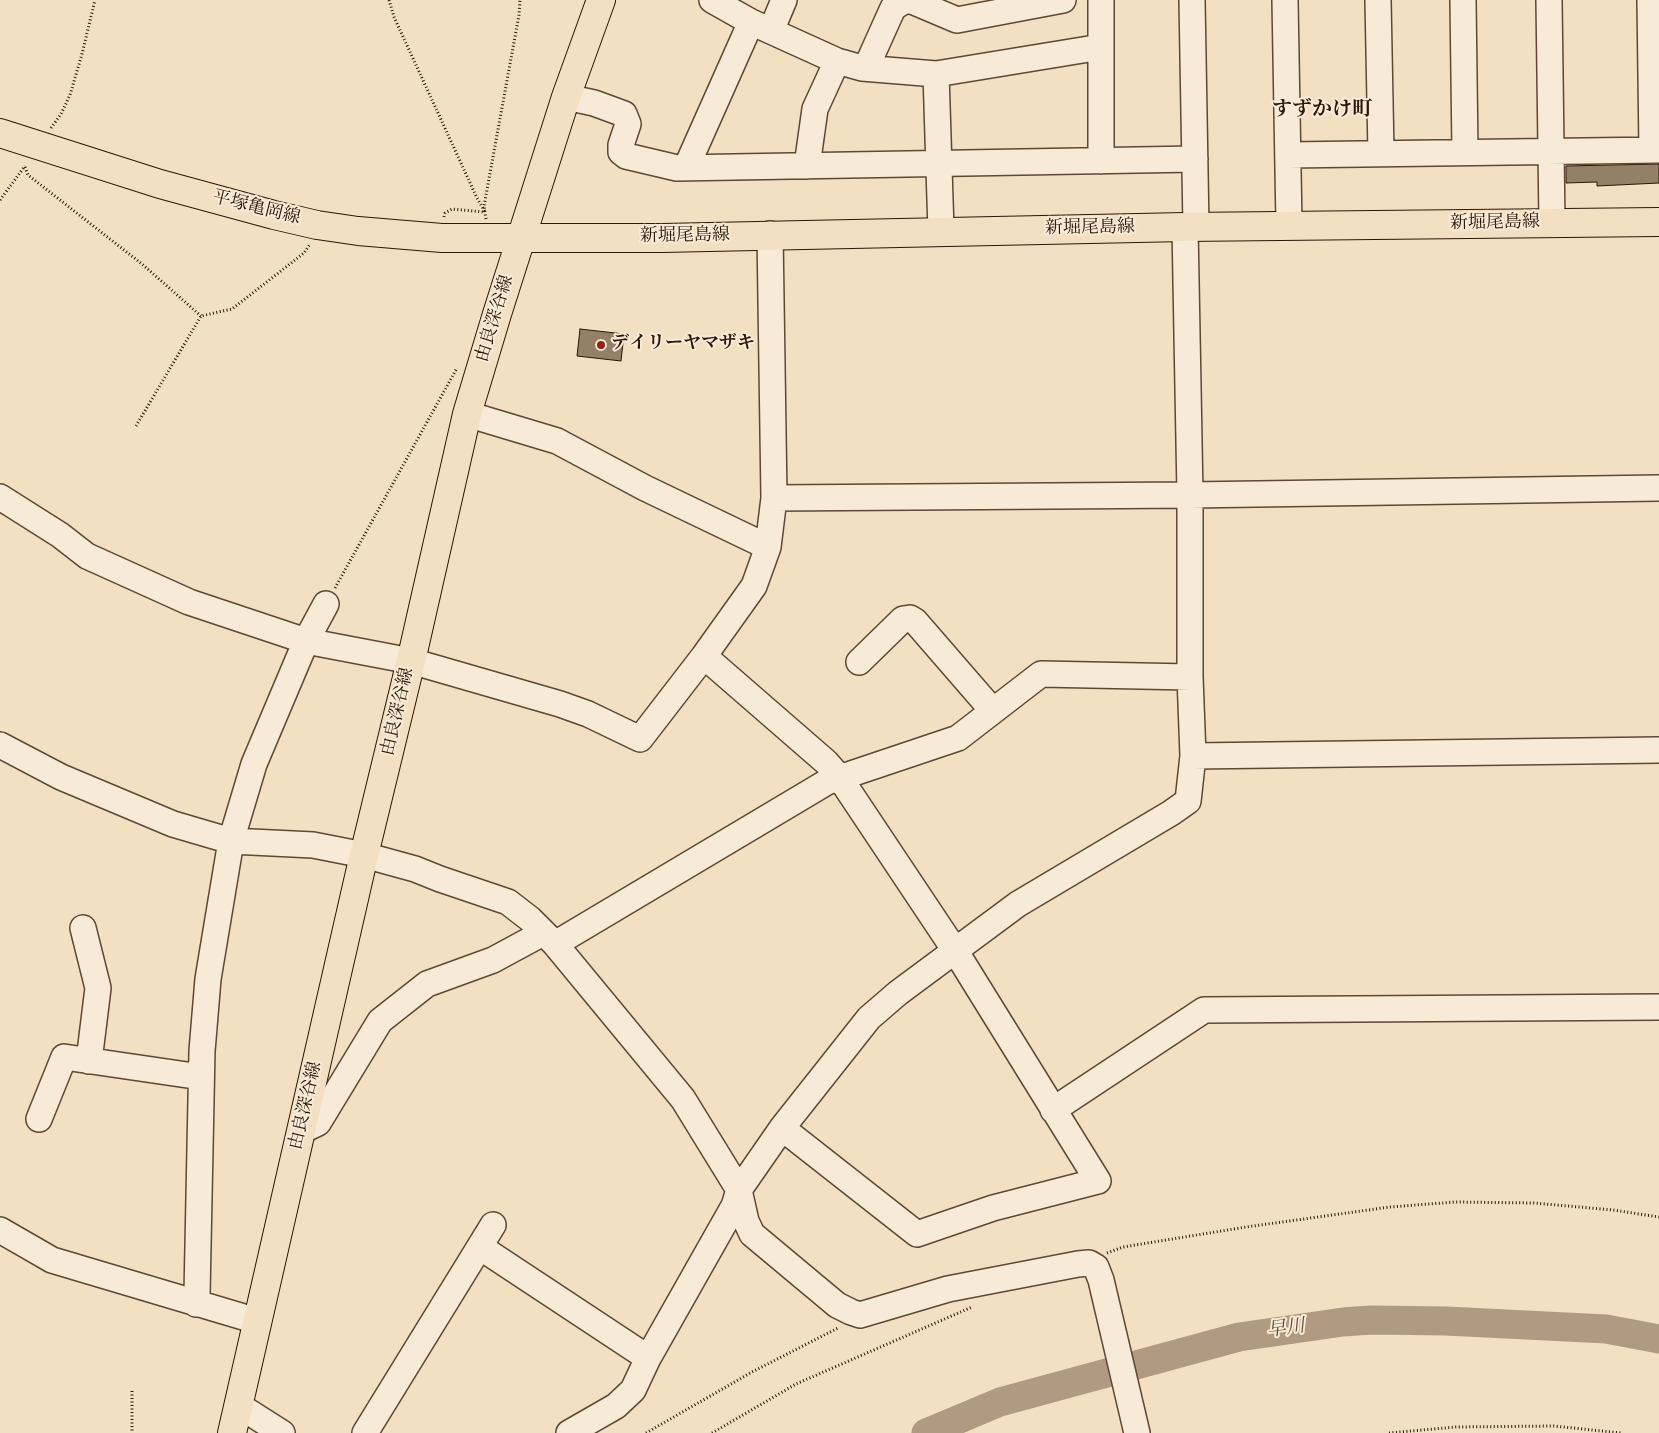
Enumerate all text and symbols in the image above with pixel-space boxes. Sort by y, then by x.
district label: すずかけ町 [1272,99,1372,123]
street label: 平塚亀岡線 [210,188,302,230]
street label: 新堀尾島線 [1450,212,1540,236]
street label: 新堀尾島線 [1045,217,1135,241]
street label: 新堀尾島線 [640,225,730,249]
street label: 由良深谷線 [473,273,519,365]
place label: デイリーヤマザキ [611,334,755,356]
marker: デイリーヤマザキ [595,339,607,351]
street label: 由良深谷線 [378,666,420,758]
street label: 由良深谷線 [286,1060,328,1152]
water label: 早川 [1266,1316,1306,1344]

